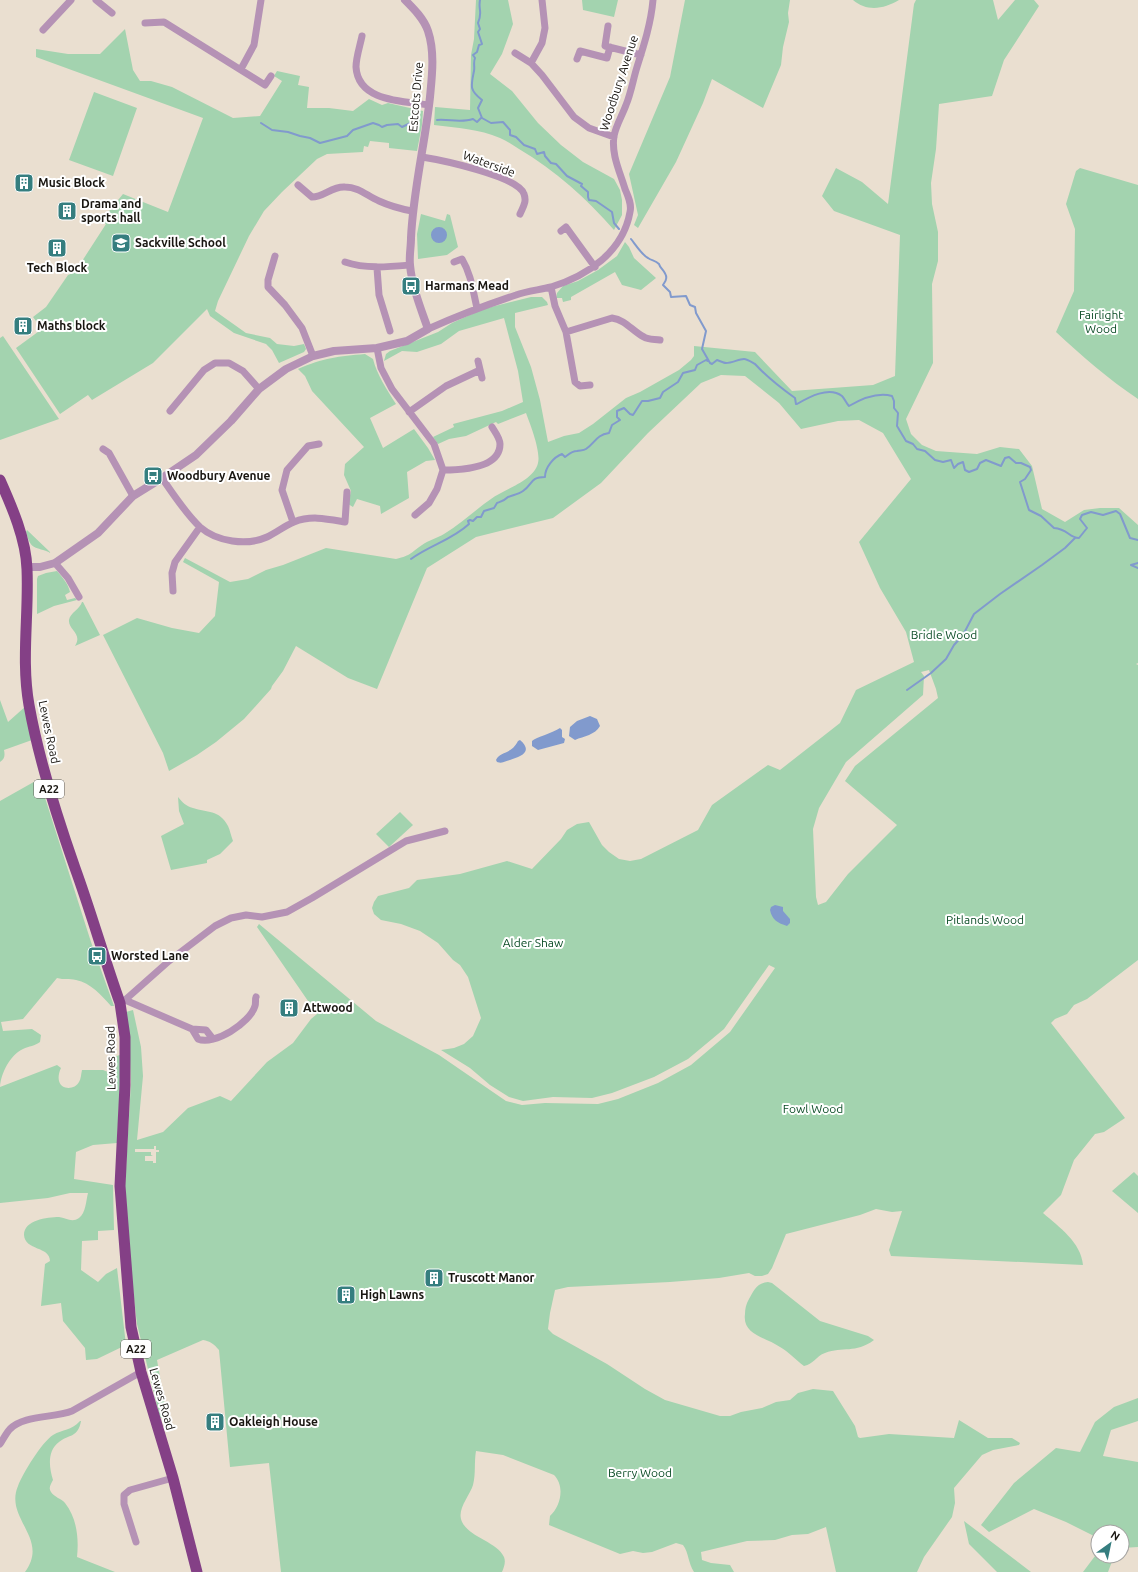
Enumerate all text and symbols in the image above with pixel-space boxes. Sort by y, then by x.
street label: Woodbury Avenue [597,33,640,132]
street label: Estcots Drive [406,61,425,133]
street label: Waterside [461,148,517,179]
building icon: Music Block [13,172,35,194]
place label: Music Block [38,176,105,189]
place label: Drama and sports hall [81,197,142,224]
building icon: Drama and sports hall [56,200,78,222]
school or university icon: Sackville School [110,232,132,254]
place label: Sackville School [135,236,226,249]
building icon: Tech Block [46,237,68,259]
place label: Tech Block [27,261,88,274]
bus stop icon: Harmans Mead [400,275,422,297]
place label: Harmans Mead [425,279,509,292]
park label: Fairlight Wood [1079,308,1123,335]
building icon: Maths block [12,315,34,337]
place label: Maths block [37,319,106,332]
bus stop icon: Woodbury Avenue [142,465,164,487]
place label: Woodbury Avenue [167,469,271,482]
park label: Bridle Wood [911,628,977,641]
street label: Lewes Road [36,699,63,765]
road number: A22 [34,780,64,798]
park label: Pitlands Wood [946,913,1024,926]
park label: Alder Shaw [503,936,564,949]
bus stop icon: Worsted Lane [86,945,108,967]
place label: Worsted Lane [111,949,189,962]
building icon: Attwood [278,997,300,1019]
place label: Attwood [303,1001,353,1014]
street label: Lewes Road [103,1026,118,1090]
park label: Fowl Wood [783,1102,843,1115]
building icon: Truscott Manor [423,1267,445,1289]
place label: Truscott Manor [448,1271,535,1284]
building icon: High Lawns [335,1284,357,1306]
place label: High Lawns [360,1288,425,1301]
road number: A22 [121,1340,151,1358]
street label: Lewes Road [147,1366,178,1432]
building icon: Oakleigh House [204,1411,226,1433]
place label: Oakleigh House [229,1415,318,1428]
park label: Berry Wood [608,1466,672,1479]
north arrow [1090,1524,1130,1564]
text: N [1109,1528,1122,1543]

